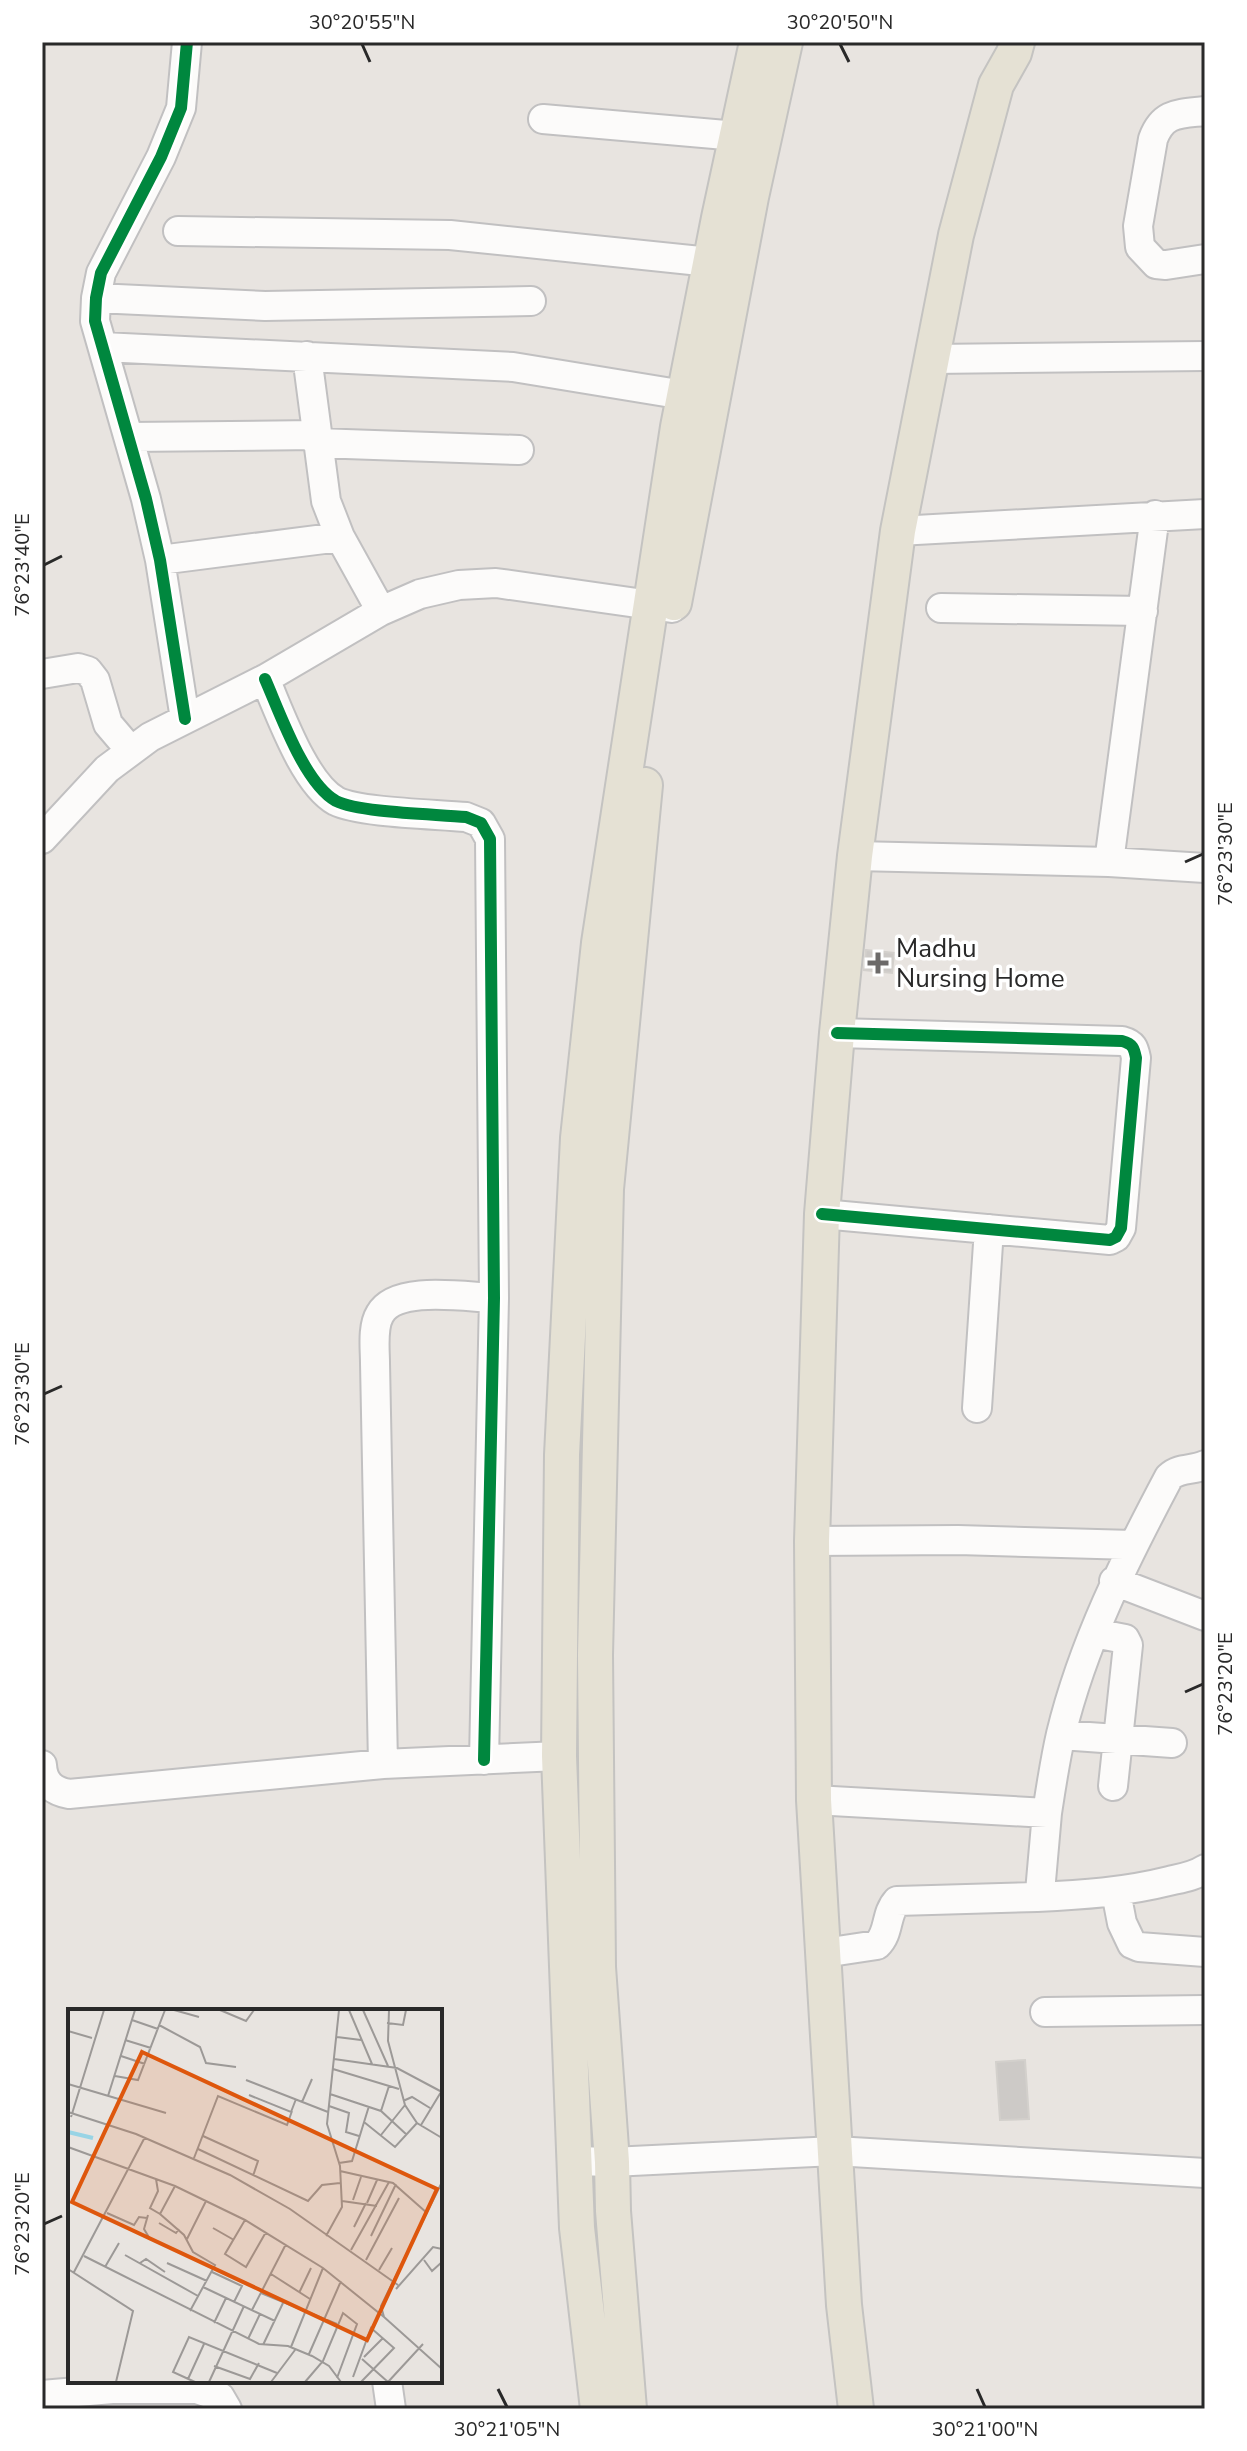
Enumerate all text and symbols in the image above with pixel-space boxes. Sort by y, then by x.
text: 30°20'55"N [309,9,415,36]
text: 30°20'50"N [787,9,893,36]
text: 76°23'40"E [9,513,36,617]
text: 76°23'30"E [1212,802,1239,906]
place label: Madhu Nursing Home [896,931,1065,996]
marker: Madhu Nursing Home [867,952,889,974]
text: 76°23'30"E [9,1342,36,1446]
text: 76°23'20"E [1212,1632,1239,1736]
inset map [68,2009,442,2383]
text: 76°23'20"E [9,2172,36,2276]
text: 30°21'05"N [454,2416,560,2443]
text: 30°21'00"N [932,2416,1038,2443]

